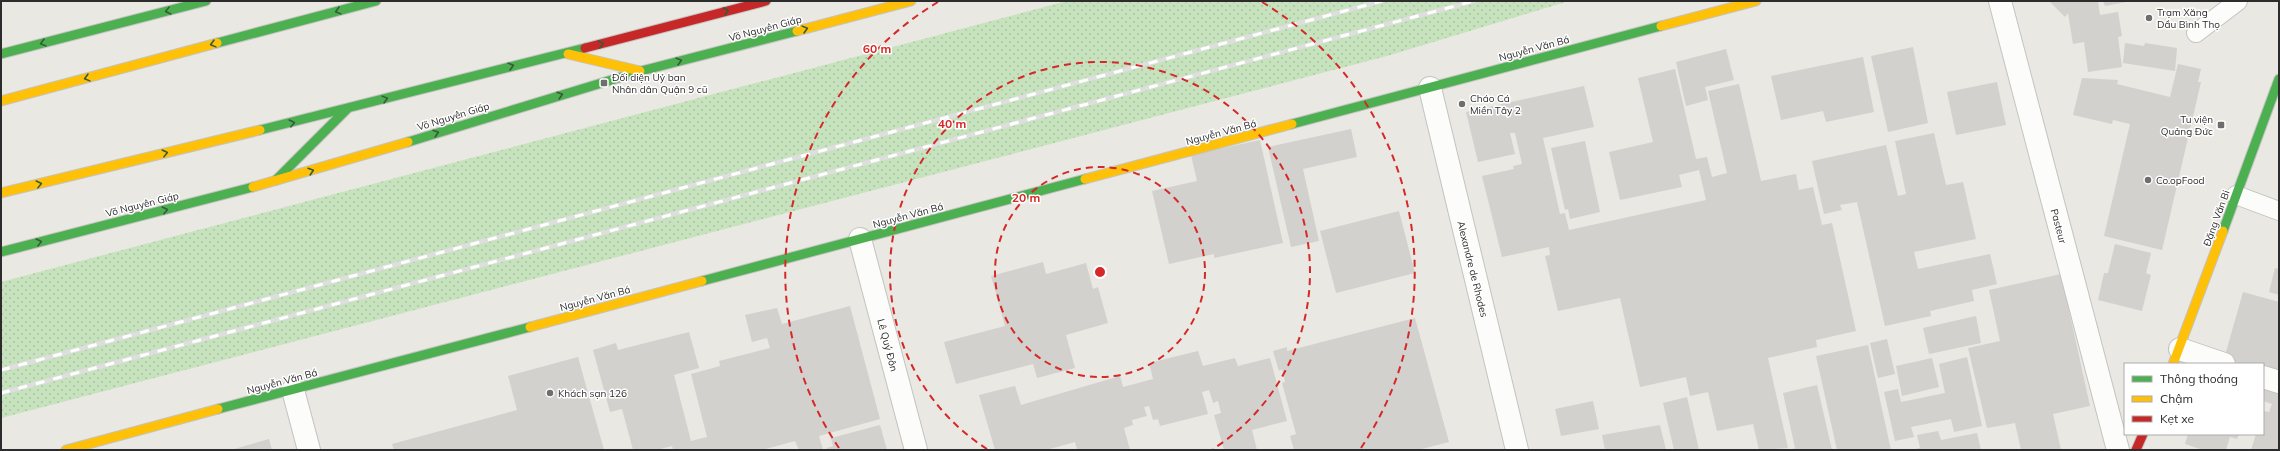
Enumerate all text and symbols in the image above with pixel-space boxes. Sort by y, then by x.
one-way arrow [165,6,172,14]
one-way arrow [335,6,342,15]
place label: Trạm Xăng Dầu Bình Thọ [2157,6,2220,31]
one-way arrow [723,7,730,16]
street label: Võ Nguyên Giáp [727,13,803,44]
marker: Trạm Xăng Dầu Bình Thọ [2144,13,2154,23]
one-way arrow [802,25,808,33]
street label: Nguyễn Văn Bá [1497,33,1571,64]
one-way arrow [39,39,46,47]
one-way arrow [209,40,216,48]
one-way arrow [597,40,604,48]
text: 60 m [863,41,891,56]
one-way arrow [675,57,682,66]
one-way arrow [508,63,514,71]
place label: Đối diện Uỷ ban Nhân dân Quận 9 cũ [612,71,708,96]
one-way arrow [84,73,91,82]
marker: Đối diện Uỷ ban Nhân dân Quận 9 cũ [599,78,609,88]
one-way arrow [556,91,563,100]
place label: Cháo Cá Miền Tây 2 [1470,92,1521,117]
one-way arrow [382,96,388,104]
street label: Võ Nguyên Giáp [415,99,491,134]
marker: Cháo Cá Miền Tây 2 [1457,99,1467,109]
place label: Tu viện Quảng Đức [2161,113,2213,138]
text: 40 m [938,116,966,131]
street label: Nguyễn Văn Bá [1184,117,1258,148]
one-way arrow [288,119,295,127]
marker: Tu viện Quảng Đức [2216,120,2226,130]
one-way arrow [432,129,439,138]
one-way arrow [161,149,168,158]
one-way arrow [308,167,315,176]
place label: Co.opFood [2156,174,2205,187]
marker: Co.opFood [2143,175,2153,185]
one-way arrow [36,180,42,188]
street label: Đặng Văn Bi [2200,188,2233,248]
street label: Võ Nguyên Giáp [104,189,180,220]
text: 20 m [1012,190,1040,205]
street label: Nguyễn Văn Bá [871,200,945,231]
one-way arrow [161,206,168,214]
street label: Pasteur [2048,207,2069,245]
street label: Alexandre de Rhodes [1454,220,1491,319]
one-way arrow [35,238,42,247]
centre of rings [1093,265,1107,279]
street label: Nguyễn Văn Bá [558,283,632,314]
street label: Lê Quý Đôn [874,317,901,373]
legend [2124,363,2264,435]
street label: Nguyễn Văn Bá [245,366,319,397]
text: Thông thoáng [2160,371,2238,386]
place label: Khách sạn 126 [558,387,627,400]
marker: Khách sạn 126 [545,388,555,398]
text: Chậm [2160,391,2193,406]
text: Kẹt xe [2160,411,2194,426]

